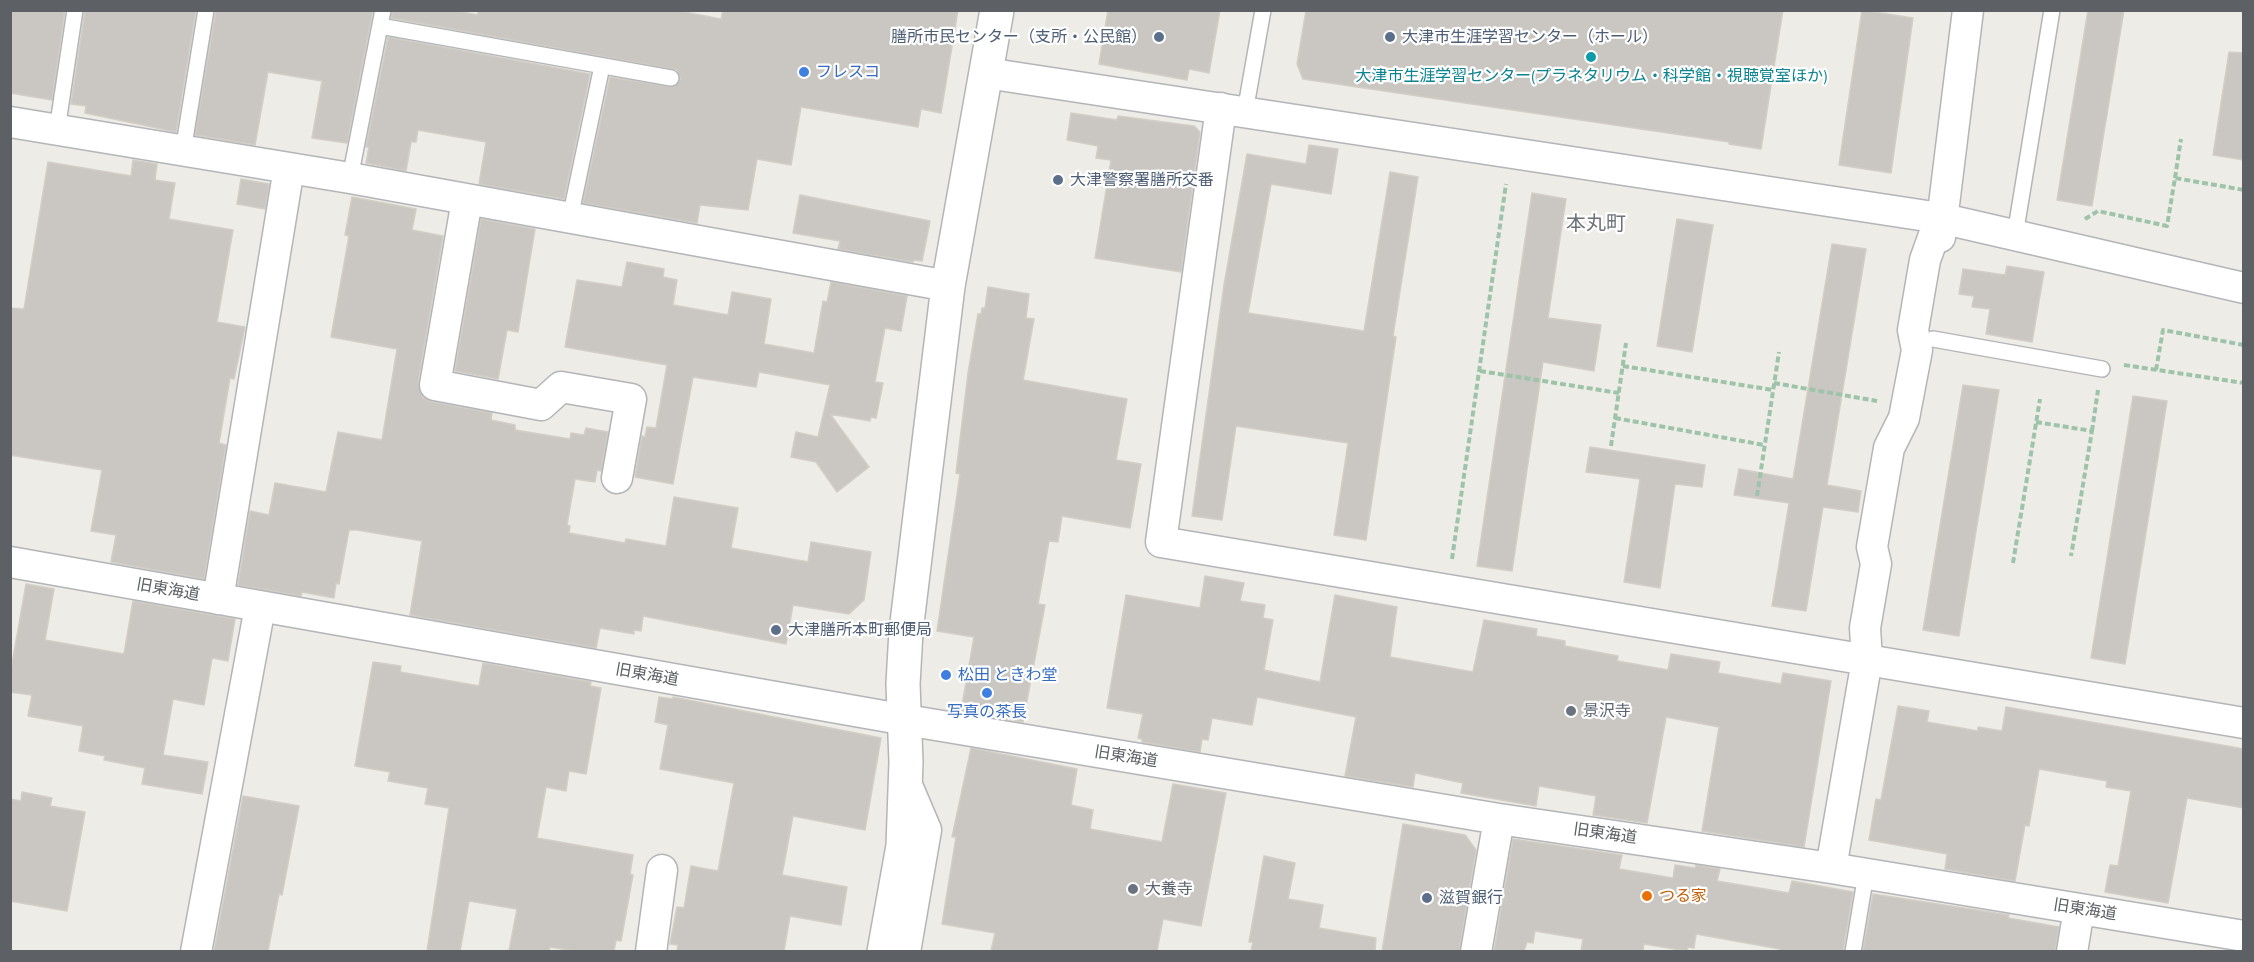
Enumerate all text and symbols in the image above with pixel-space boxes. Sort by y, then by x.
place label: 膳所市民センター（支所・公民館） [891,27,1147,47]
place label: 大津市生涯学習センター（ホール） [1402,27,1658,47]
marker: 膳所市民センター（支所・公民館） [1152,30,1166,44]
marker: 大津市生涯学習センター（ホール） [1383,30,1397,44]
marker: 大津市生涯学習センター(プラネタリウム・科学館・視聴覚室ほか) [1584,50,1598,64]
place label: フレスコ [816,62,880,82]
marker: フレスコ [797,65,811,79]
place label: 大津市生涯学習センター(プラネタリウム・科学館・視聴覚室ほか) [1355,66,1827,86]
place label: 大津警察署膳所交番 [1070,170,1214,190]
marker: 大津警察署膳所交番 [1051,173,1065,187]
district label: 本丸町 [1566,212,1626,236]
street label: 旧東海道 [135,575,201,605]
place label: 大津膳所本町郵便局 [788,620,932,640]
marker: 大津膳所本町郵便局 [769,623,783,637]
street label: 旧東海道 [614,660,680,690]
place label: 松田 ときわ堂 [958,665,1057,685]
marker: 松田 ときわ堂 [939,668,953,682]
marker: 写真の茶長 [980,686,994,700]
place label: 景沢寺 [1583,701,1631,721]
place label: 写真の茶長 [947,702,1027,722]
marker: 景沢寺 [1564,704,1578,718]
street label: 旧東海道 [1093,743,1159,771]
street label: 旧東海道 [1572,820,1638,848]
place label: 大養寺 [1145,879,1193,899]
marker: 大養寺 [1126,882,1140,896]
place label: つる家 [1659,886,1707,906]
place label: 滋賀銀行 [1439,888,1503,908]
marker: つる家 [1640,889,1654,903]
marker: 滋賀銀行 [1420,891,1434,905]
street label: 旧東海道 [2052,896,2118,924]

